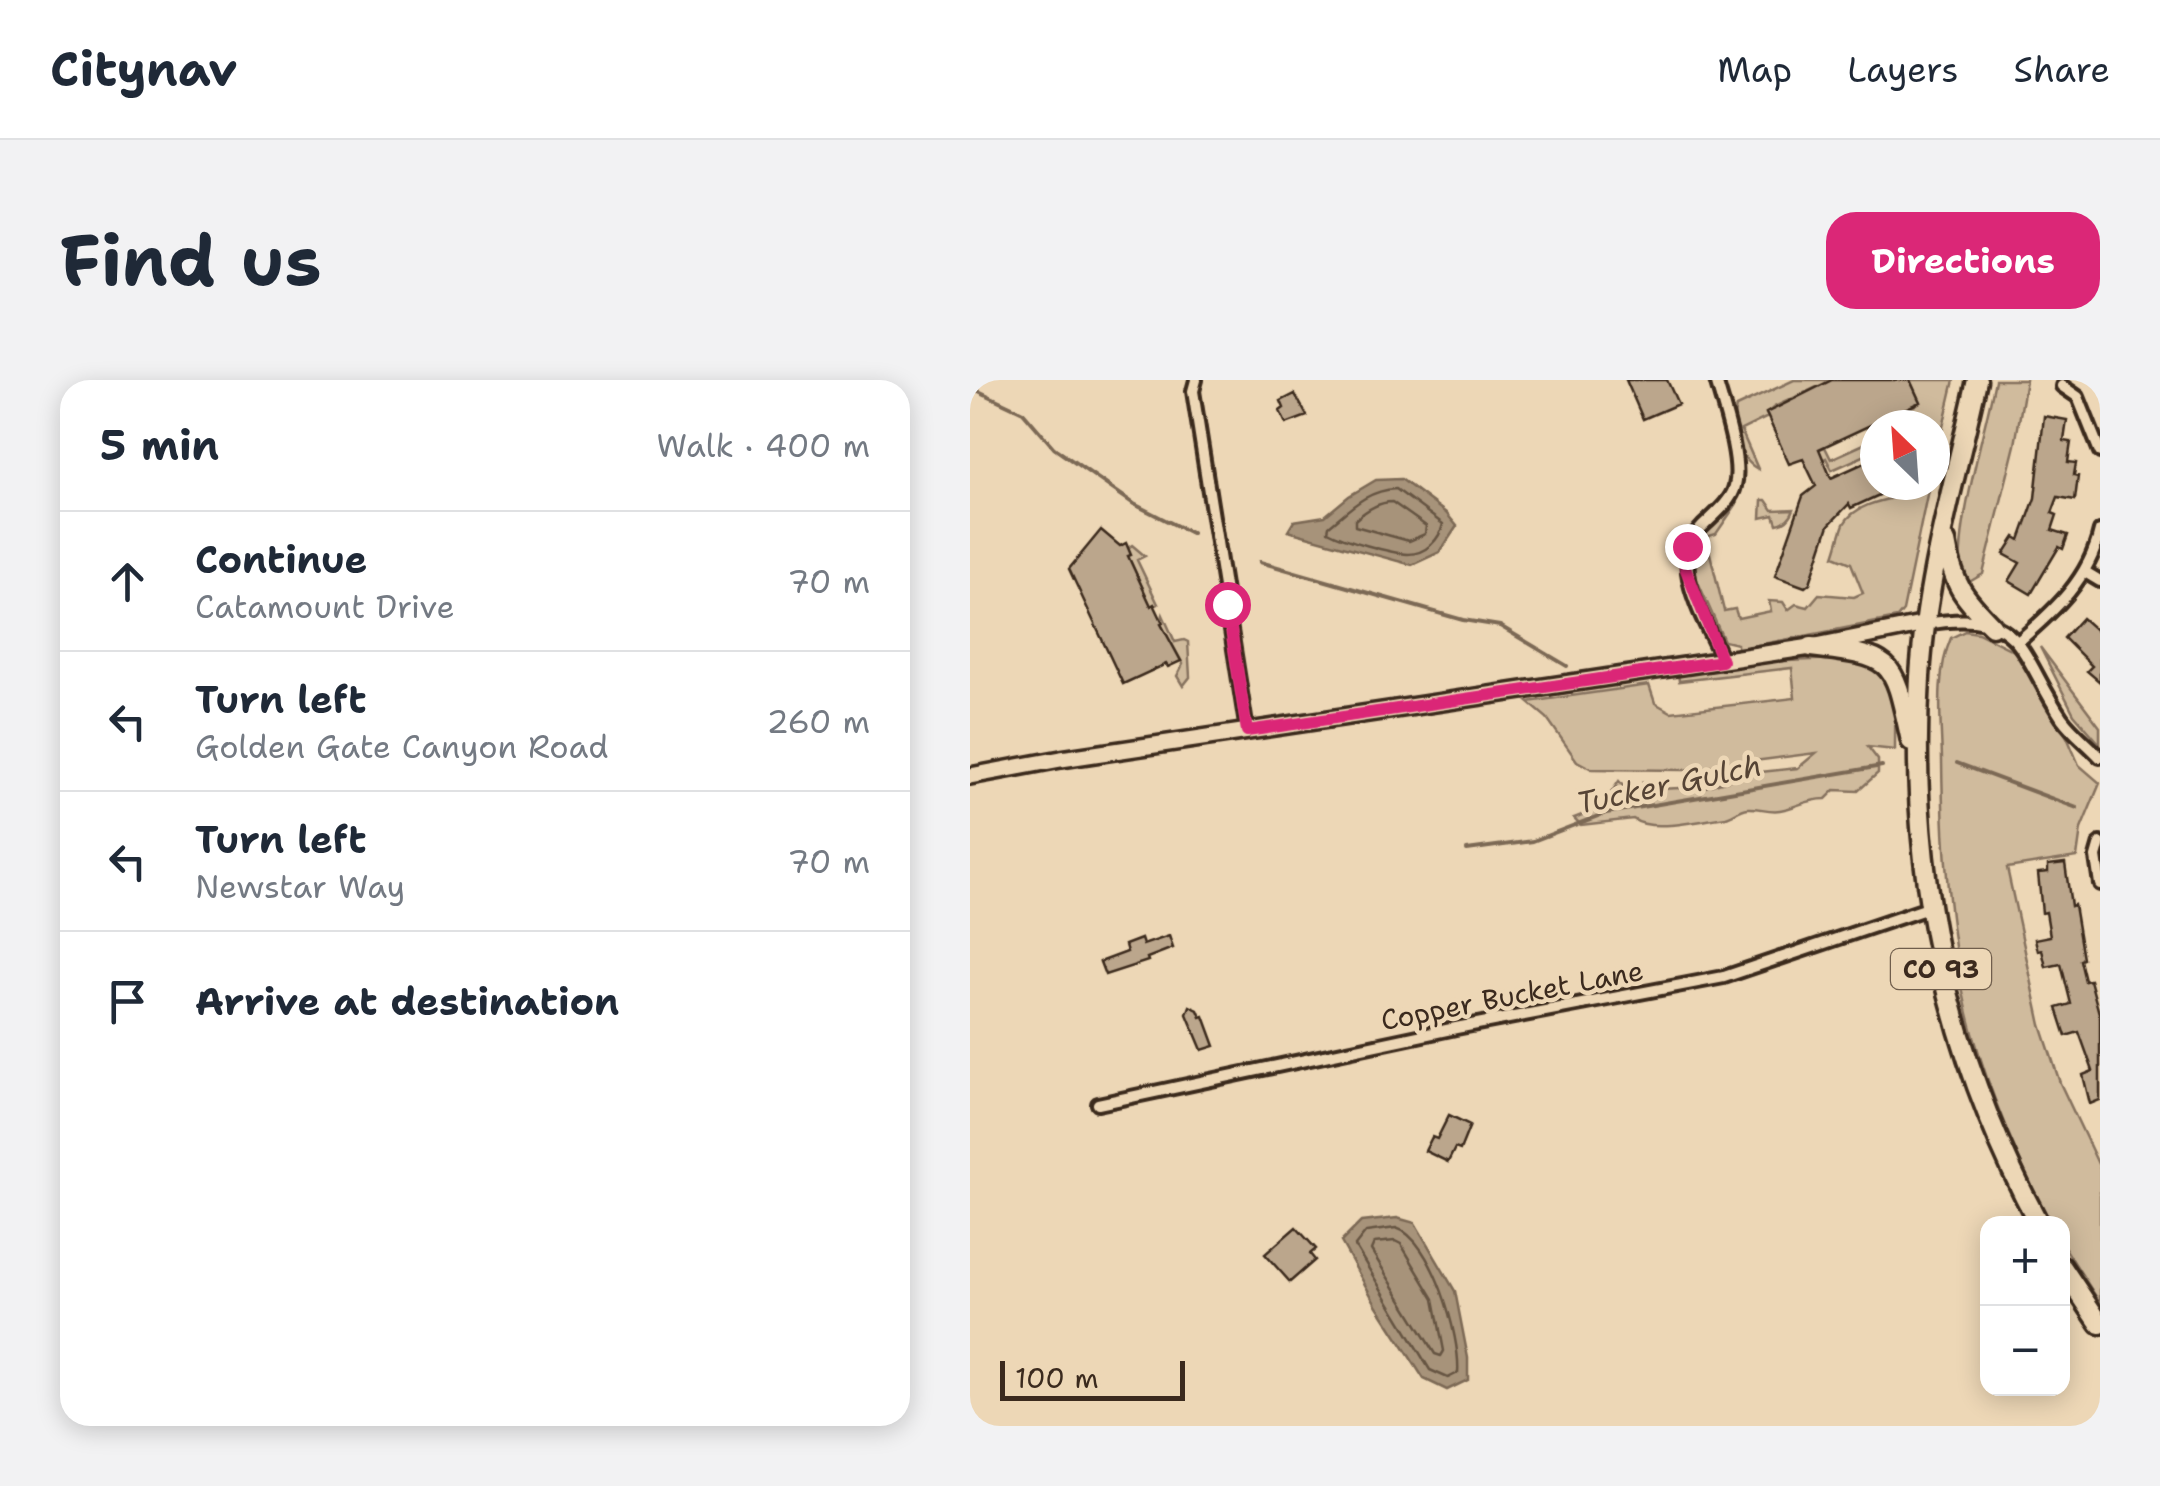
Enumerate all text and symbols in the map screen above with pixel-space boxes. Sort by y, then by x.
text: Citynav [50,37,237,101]
text: Map [1717,46,1792,93]
text: Layers [1847,46,1959,93]
text: Share [2014,46,2110,93]
button: Directions [1826,212,2100,309]
text: Find us [60,214,322,307]
north arrow [1860,410,1950,500]
text: 5 min [100,417,219,473]
text: Walk · 400 m [657,424,870,467]
route end [1665,524,1711,570]
text: Continue [195,534,367,585]
icon: ahead [100,554,155,609]
text: 70 m [787,560,870,603]
route start [1205,582,1251,628]
text: Catamount Drive [195,585,455,628]
text: Turn left [195,674,367,725]
icon: left [100,694,155,749]
text: 260 m [767,700,870,743]
text: Golden Gate Canyon Road [195,725,608,768]
water label: Tucker Gulch [1573,744,1765,824]
text: Turn left [195,814,367,865]
icon: left [100,834,155,889]
text: 70 m [787,840,870,883]
text: Newstar Way [195,865,405,908]
road number: CO 93 [1891,949,1991,989]
street label: Copper Bucket Lane [1377,951,1647,1039]
icon: arrive [100,974,155,1029]
text: Arrive at destination [195,976,619,1027]
map controls [1980,1216,2070,1396]
button: + [1980,1216,2070,1306]
button: − [1980,1306,2070,1396]
scale bar [1000,1356,1185,1400]
text: 100 m [1015,1359,1099,1397]

